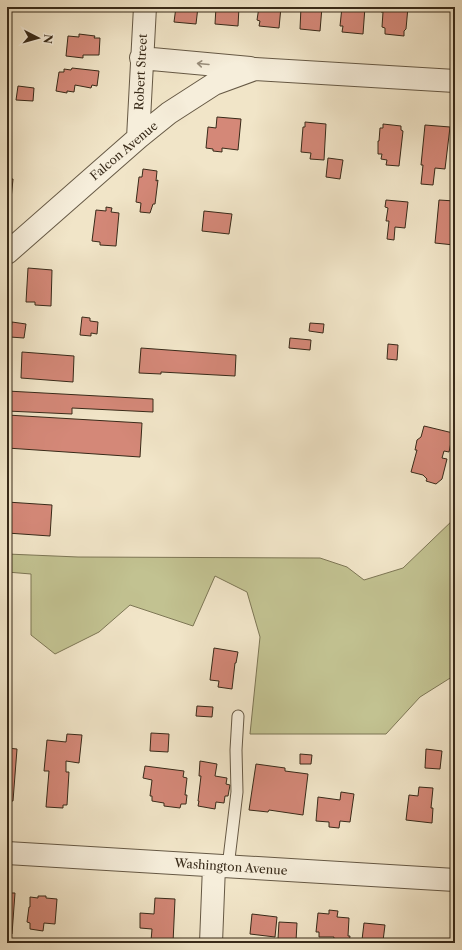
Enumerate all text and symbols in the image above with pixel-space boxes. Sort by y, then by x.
north arrow [18,18,58,58]
street label: Robert Street [131,33,150,111]
text: N [40,34,55,45]
one-way arrow [197,60,210,68]
street label: Falcon Avenue [87,118,161,183]
street label: Washington Avenue [173,855,288,878]

